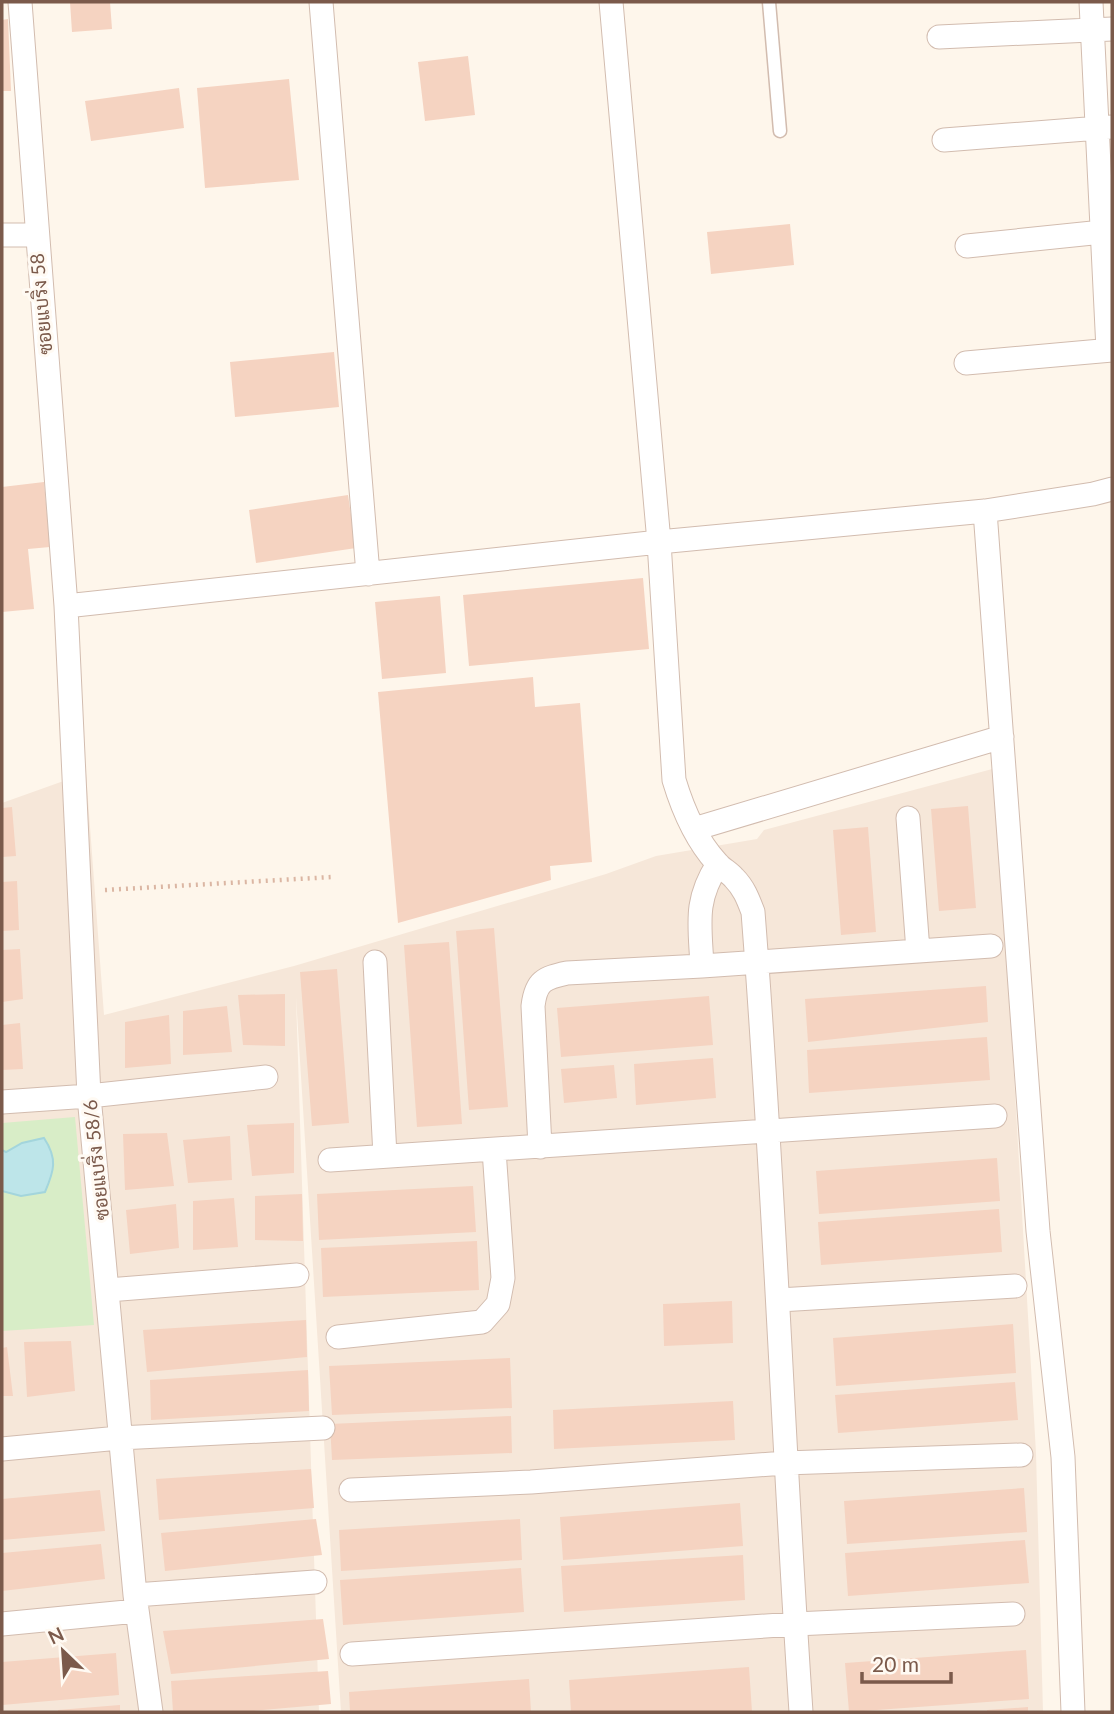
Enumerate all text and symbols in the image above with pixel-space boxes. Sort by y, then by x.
street label: ซอยแบริ่ง 58 [21,252,56,356]
street label: ซอยแบริ่ง 58/6 [74,1099,113,1222]
north arrow [28,1616,98,1686]
text: N [44,1622,67,1649]
scale bar [862,1640,951,1684]
text: 20 m [872,1651,919,1676]

